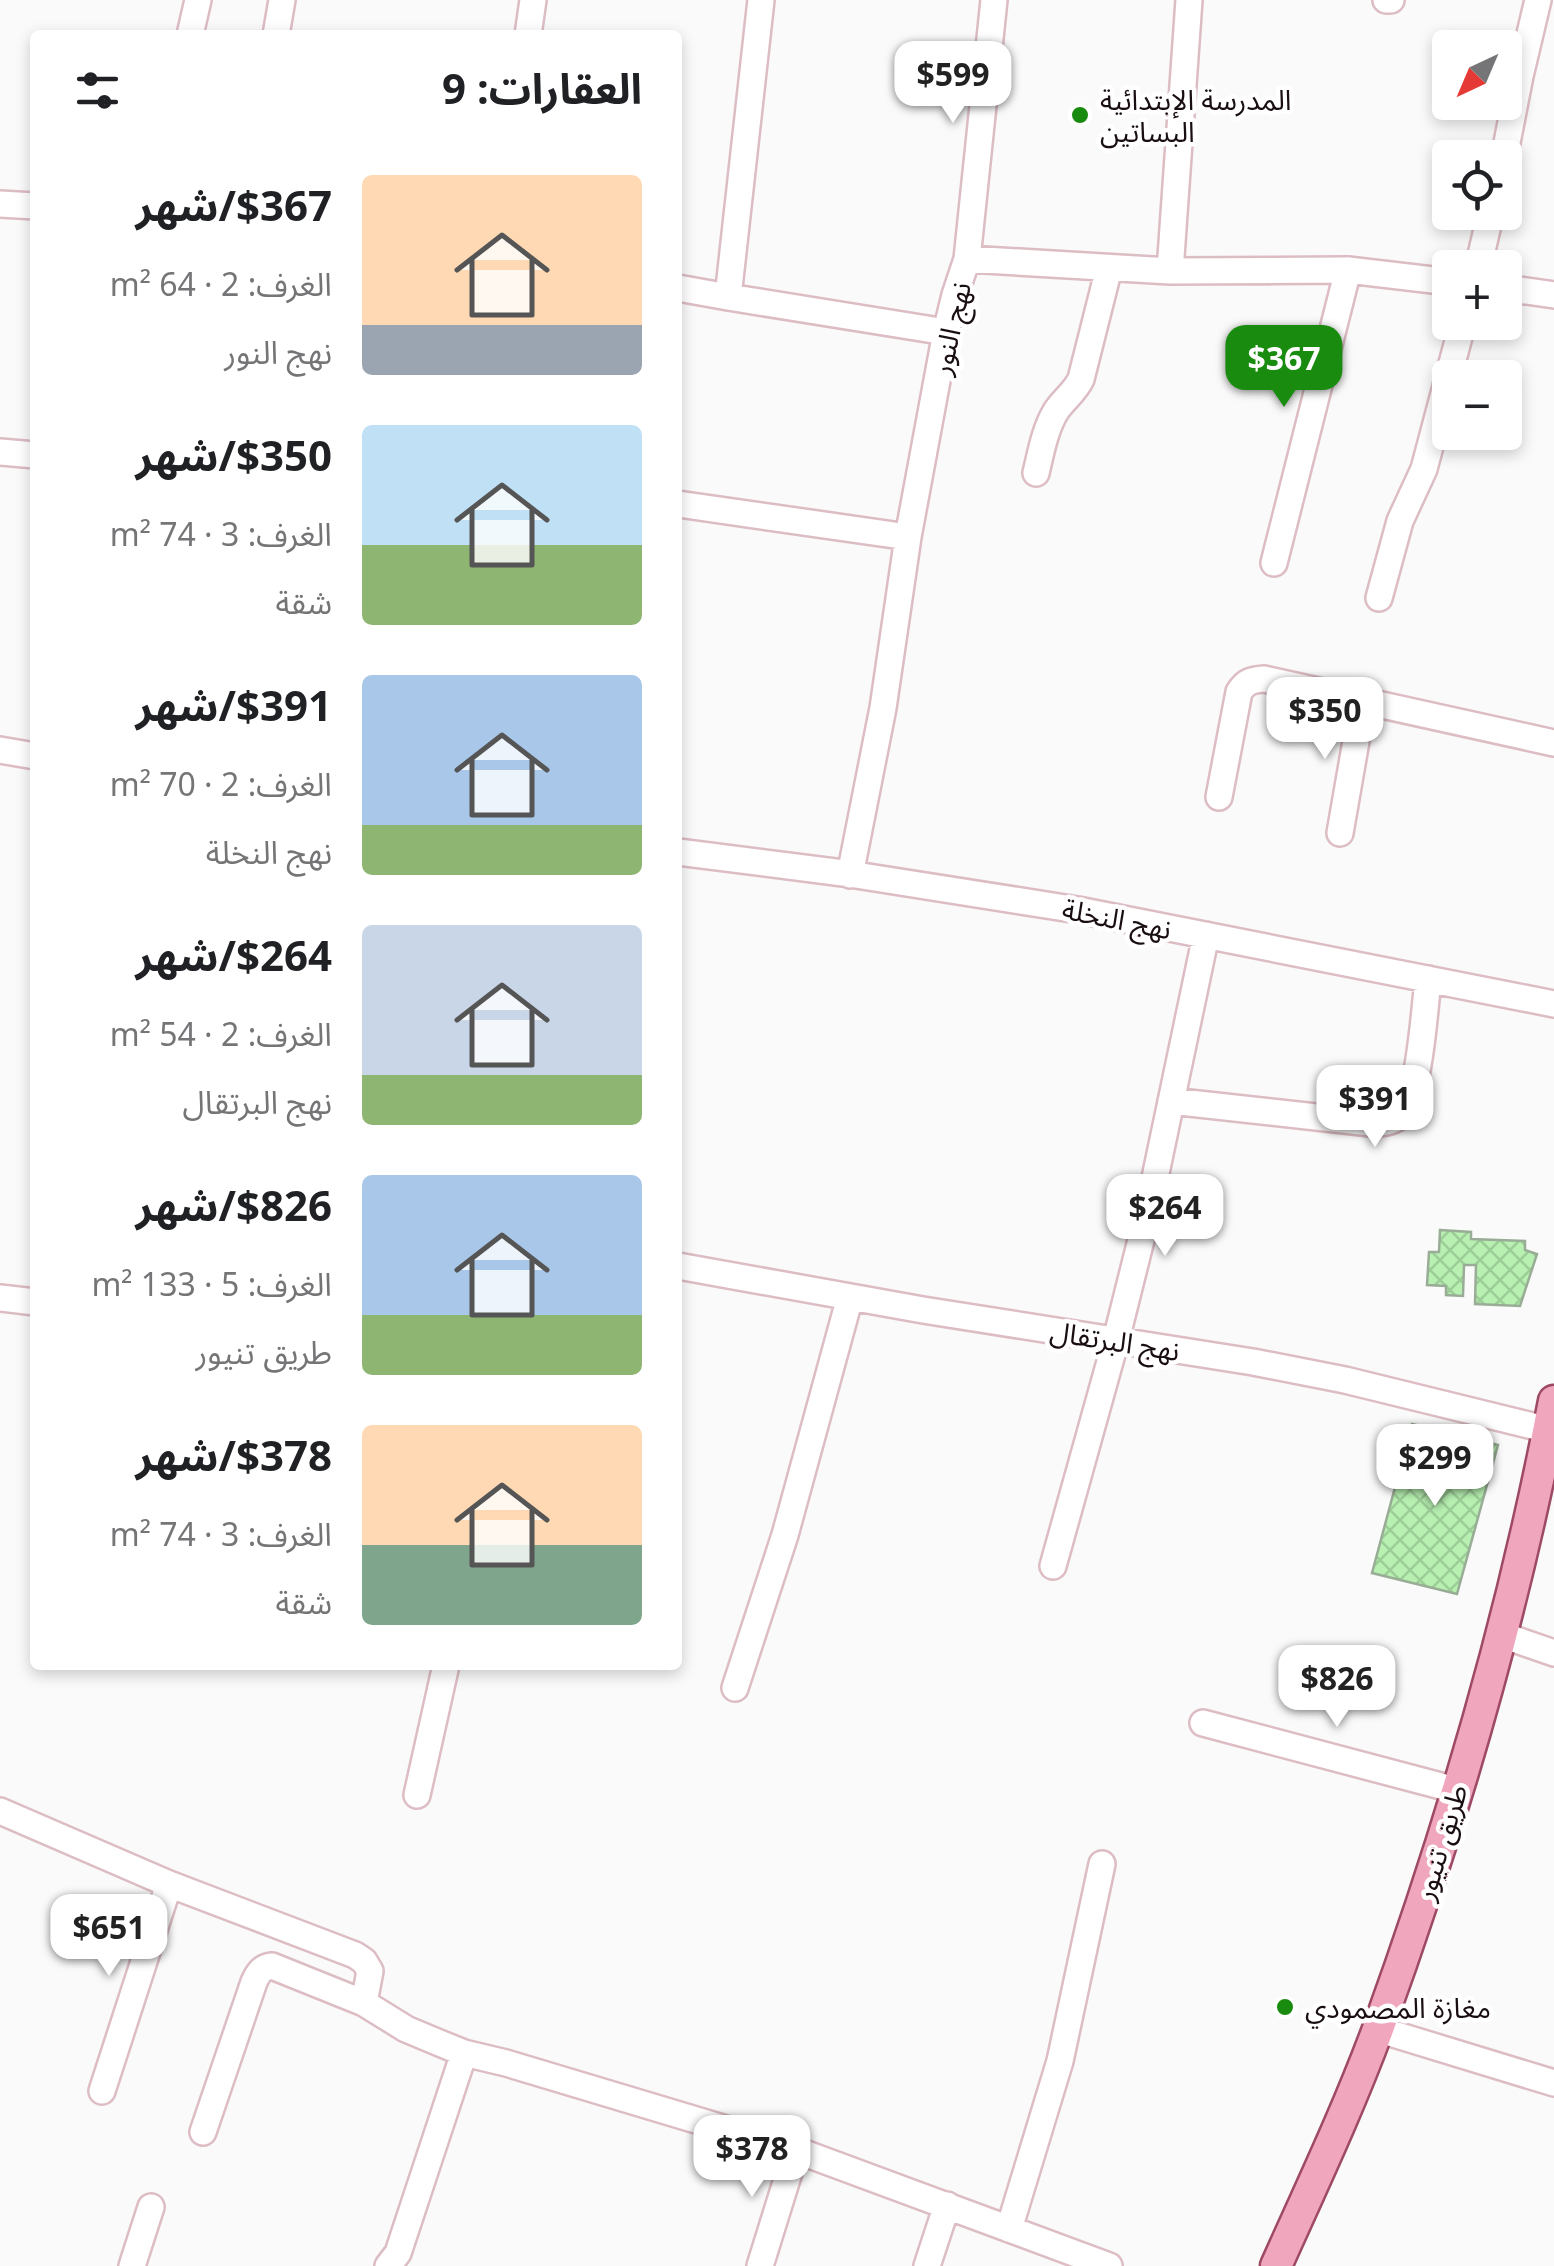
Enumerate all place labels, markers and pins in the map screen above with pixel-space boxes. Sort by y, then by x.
pin: $599 [894,41,1012,126]
place label: المدرسة الإبتدائية البساتين [1100,80,1291,150]
marker: المدرسة الإبتدائية البساتين [1069,104,1091,126]
pin: $367 [1225,325,1343,410]
pin: $350 [1266,677,1384,762]
pin: $391 [1316,1065,1434,1150]
pin: $264 [1106,1174,1224,1259]
pin: $299 [1376,1424,1494,1509]
pin: $826 [1278,1645,1396,1730]
pin: $651 [50,1894,168,1979]
place label: مغازة المصمودي [1305,1988,1491,2029]
marker: مغازة المصمودي [1274,1996,1296,2018]
pin: $378 [693,2115,811,2200]

